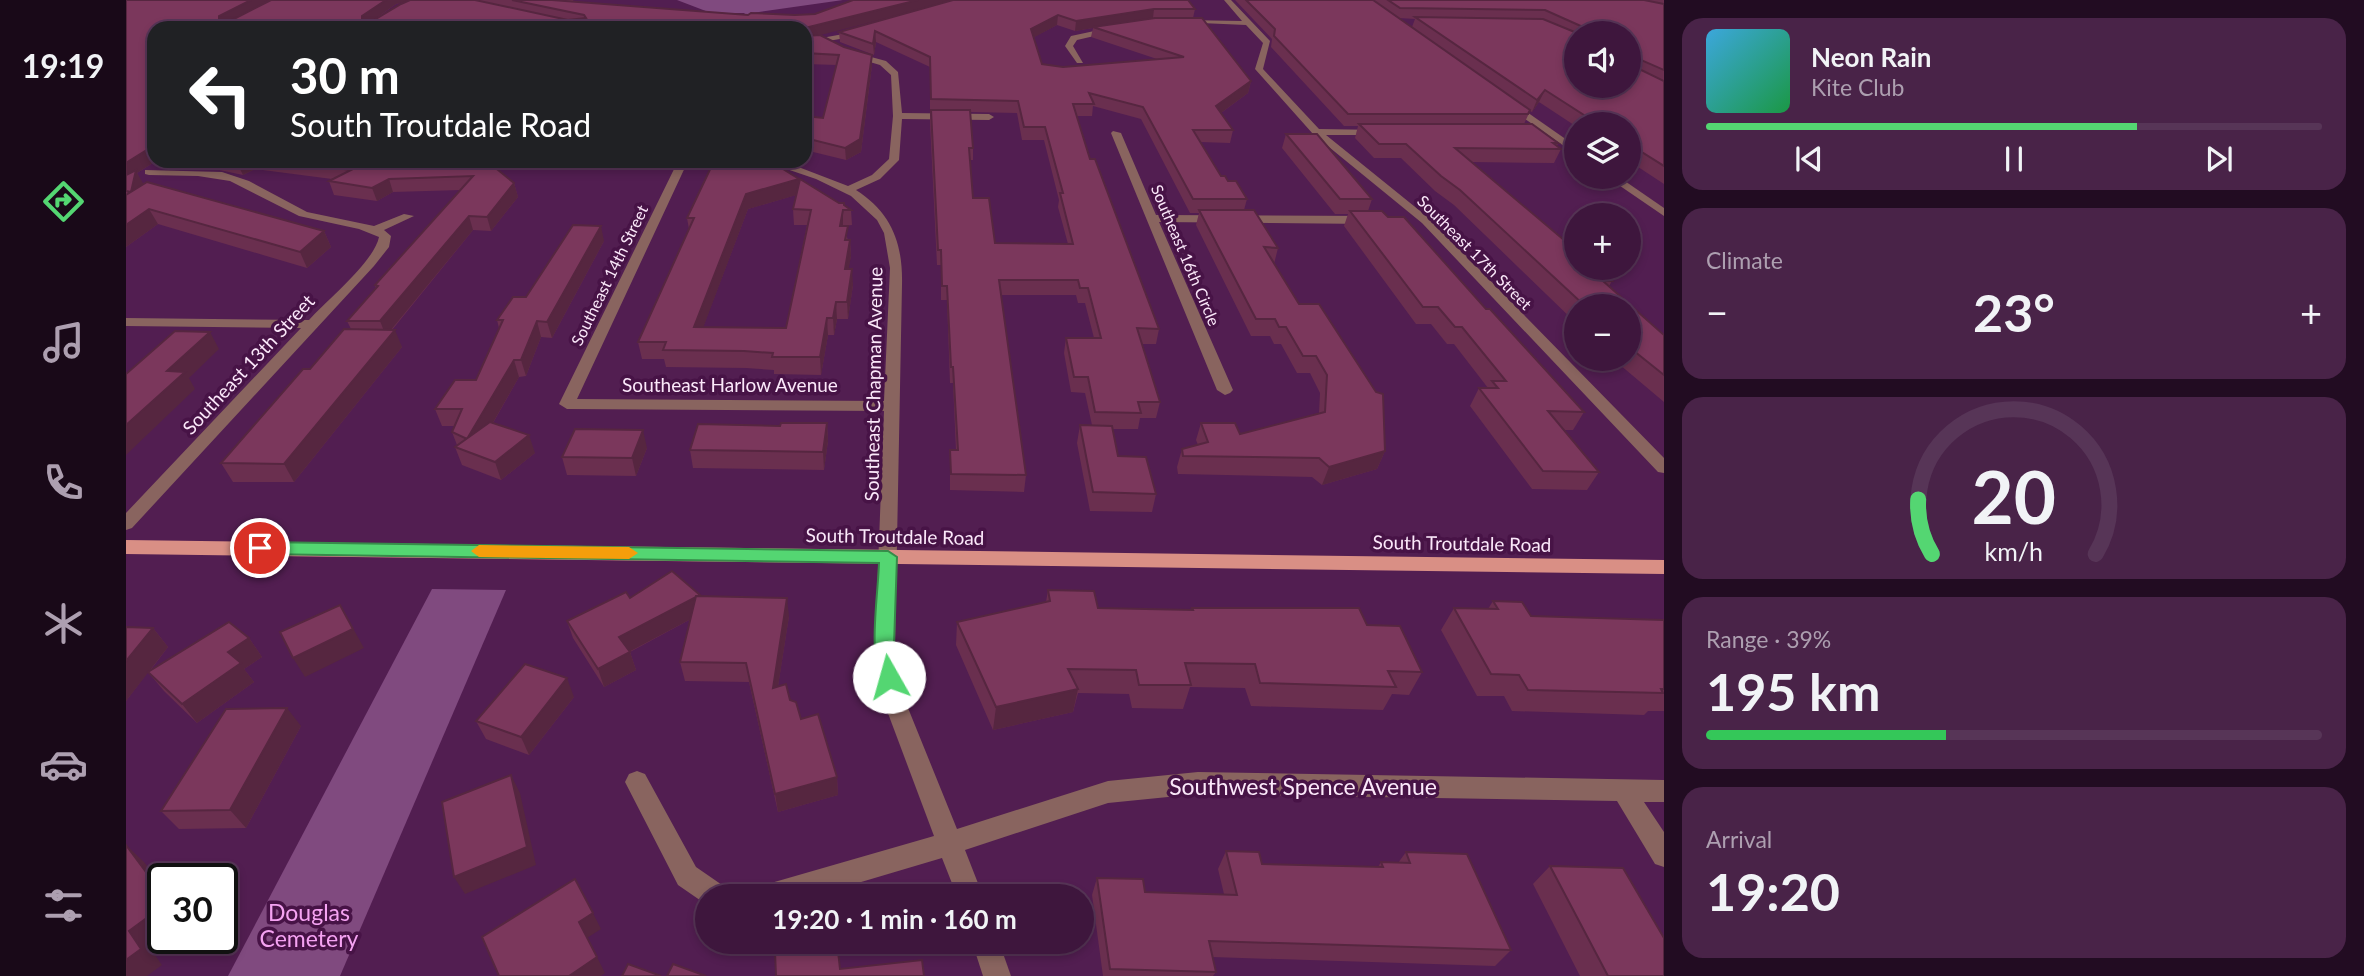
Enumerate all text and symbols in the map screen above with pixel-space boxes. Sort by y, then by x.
map controls [1564,21,1641,371]
button: sound [1564,21,1641,98]
text: Neon Rain [1811,41,1931,73]
text: 19:19 [22,46,104,85]
text: 30 m [290,46,400,104]
icon: left [175,49,266,140]
text: Kite Club [1811,73,1904,101]
text: South Troutdale Road [290,105,591,144]
button: layers [1564,112,1641,189]
icon: previous [1790,140,1828,178]
icon: pause [1995,140,2033,178]
icon: next [2200,140,2238,178]
icon: directions [39,177,88,226]
street label: Southeast 16th Circle [1148,181,1224,329]
street label: Southeast 17th Street [1414,191,1536,313]
street label: Southeast 14th Street [567,201,651,348]
button: + [1564,203,1641,280]
text: Climate [1706,246,1783,274]
street label: Southeast Chapman Avenue [859,267,887,501]
text: 23° [1973,281,2055,343]
street label: Southeast 13th Street [177,289,319,439]
text: − [1706,289,1728,335]
text: + [2300,289,2322,335]
button: − [1564,294,1641,371]
icon: music [39,318,88,367]
street label: Southeast Harlow Avenue [622,373,838,396]
text: 20 [1972,452,2056,540]
icon: phone [39,458,88,507]
pin [230,518,290,578]
street label: South Troutdale Road [805,523,985,549]
icon: arrive [241,529,279,567]
street label: South Troutdale Road [1372,530,1552,556]
text: km/h [1985,536,2043,566]
icon: climate [39,599,88,648]
text: Range · 39% [1706,625,1831,653]
position arrow [852,640,926,714]
text: 195 km [1706,660,1880,722]
icon: car [39,740,88,789]
street label: Southwest Spence Avenue [1169,772,1437,800]
text: Arrival [1706,825,1772,853]
text: 19:20 [1706,860,1840,922]
speed limit sign: 30 [147,863,238,954]
icon: filters [39,881,88,930]
park label: Douglas Cemetery [260,898,359,952]
text: 19:20 · 1 min · 160 m [772,903,1017,935]

